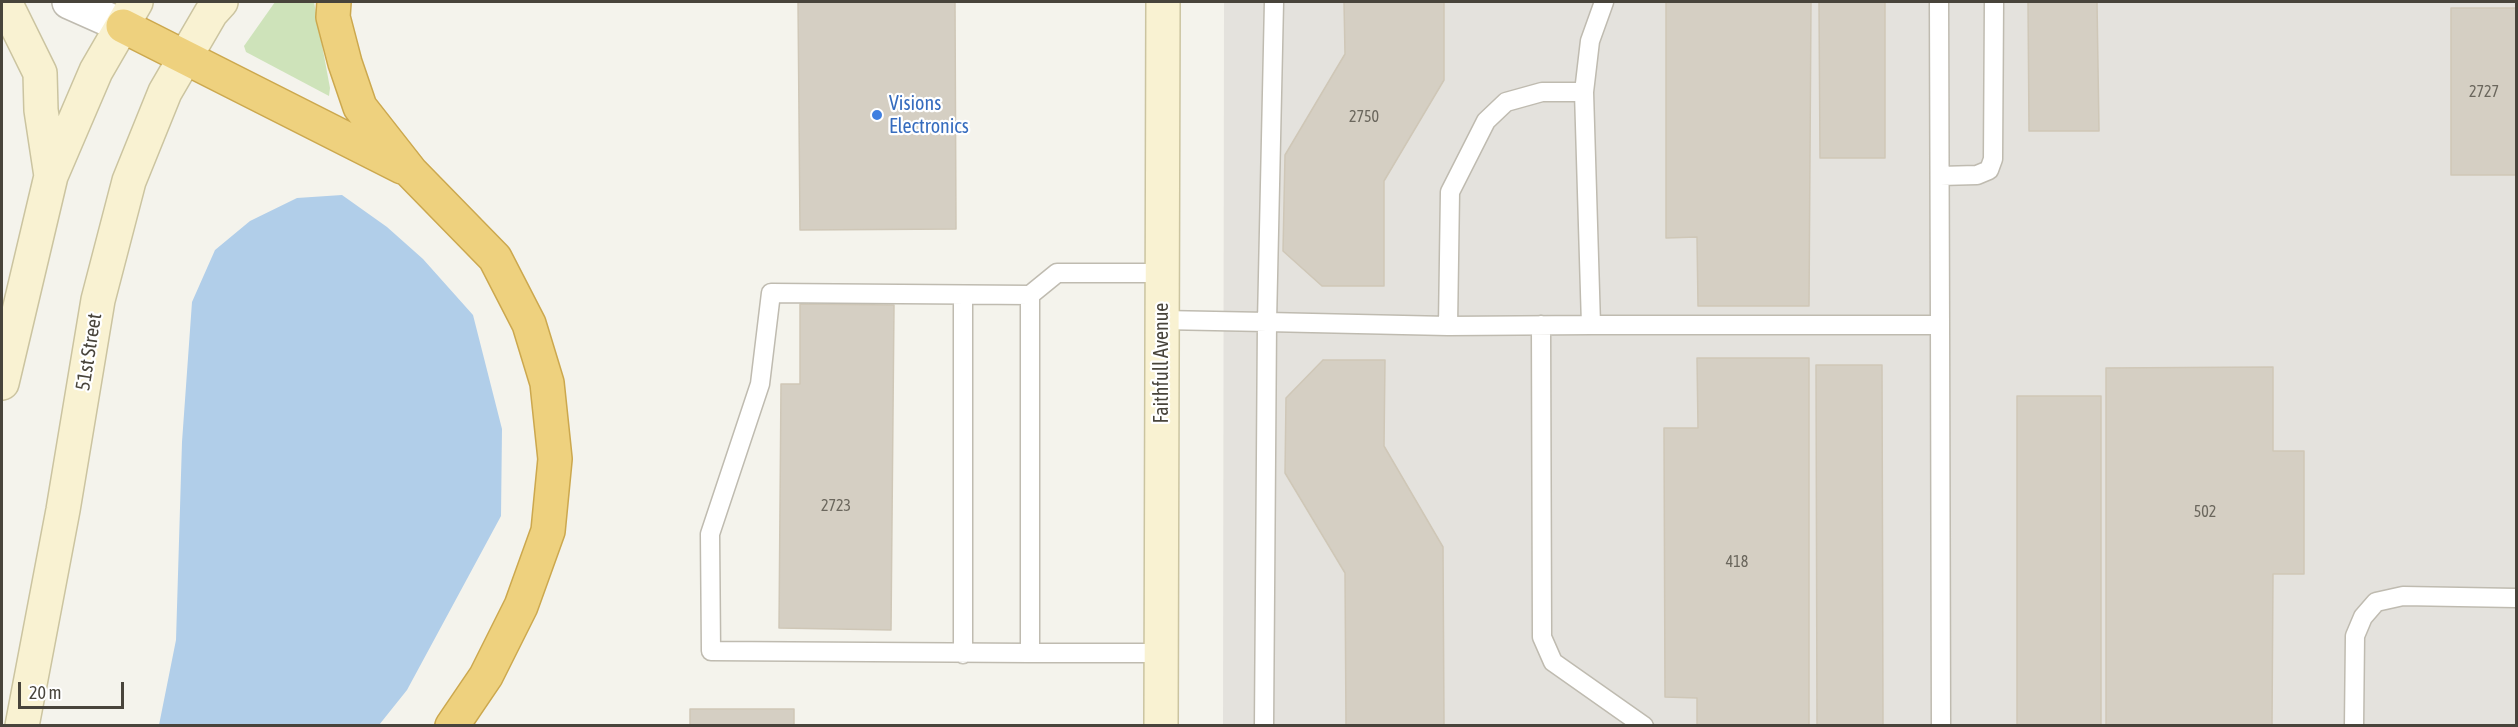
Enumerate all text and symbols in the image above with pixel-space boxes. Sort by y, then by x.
house number: 2727 [2469,82,2499,102]
place label: Visions Electronics [889,92,969,139]
house number: 2750 [1349,107,1379,127]
marker: Visions Electronics [870,108,884,122]
street label: Faithfull Avenue [1150,303,1174,423]
street label: 51st Street [71,311,107,393]
house number: 2723 [821,496,851,516]
house number: 502 [2194,502,2216,522]
house number: 418 [1726,552,1748,572]
scale bar [21,670,128,708]
text: 20 m [29,682,61,703]

